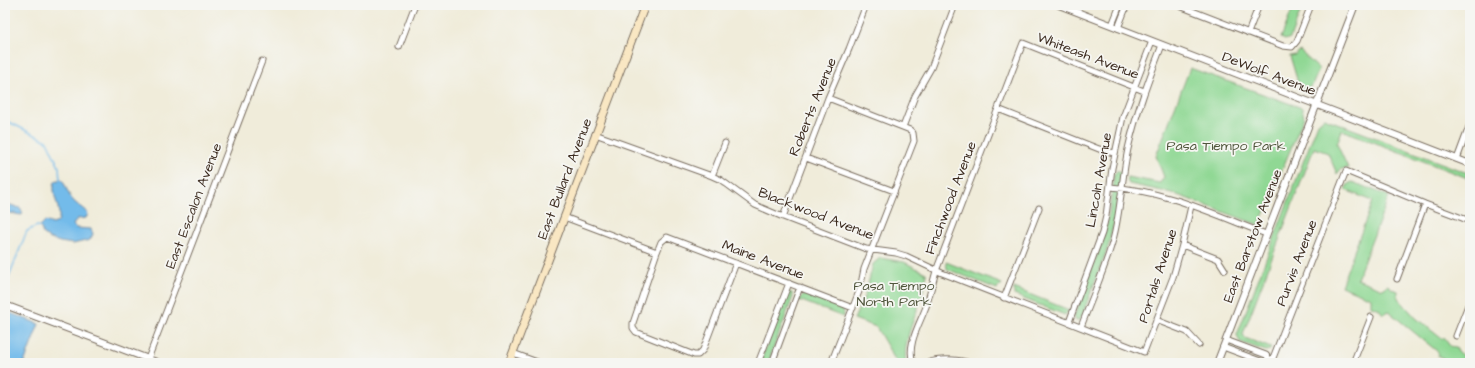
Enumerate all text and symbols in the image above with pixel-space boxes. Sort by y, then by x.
street label: Whiteash Avenue [1034,27,1142,85]
street label: DeWolf Avenue [1219,47,1319,101]
street label: Roberts Avenue [784,54,842,159]
street label: East Bullard Avenue [533,115,597,242]
street label: Lincoln Avenue [1081,131,1117,229]
park label: Pasa Tiempo Park [1167,136,1286,156]
street label: Finchwood Avenue [920,138,982,258]
street label: East Escalon Avenue [161,140,227,272]
street label: East Barstow Avenue [1218,166,1288,306]
street label: Blackwood Avenue [755,183,877,245]
street label: Purvis Avenue [1271,216,1323,309]
street label: Portals Avenue [1133,226,1183,326]
street label: Maine Avenue [719,235,807,285]
park label: Pasa Tiempo North Park [854,276,935,312]

